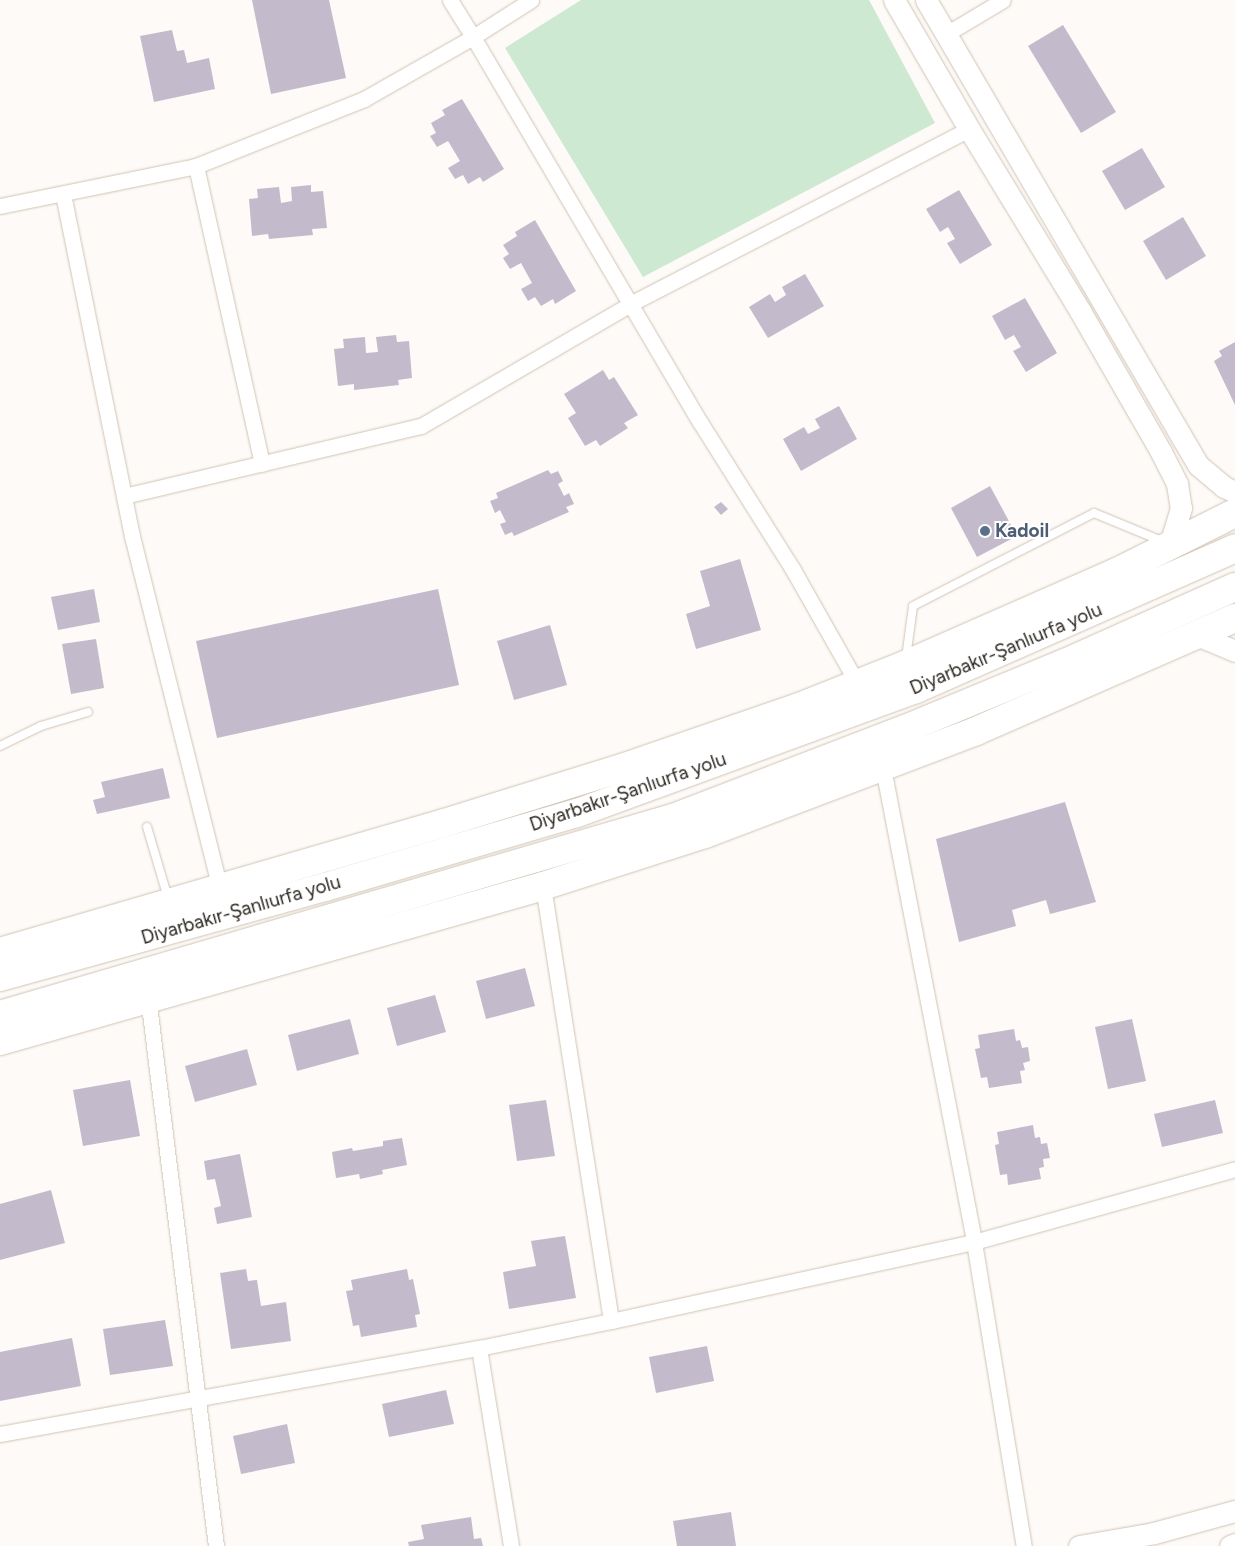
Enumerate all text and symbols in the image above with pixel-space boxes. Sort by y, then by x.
place label: Kadoil [995,520,1049,542]
marker: Kadoil [979,525,991,537]
street label: Diyarbakır-Şanlıurfa yolu [906,598,1106,700]
street label: Diyarbakır-Şanlıurfa yolu [527,748,729,836]
street label: Diyarbakır-Şanlıurfa yolu [139,871,343,949]

